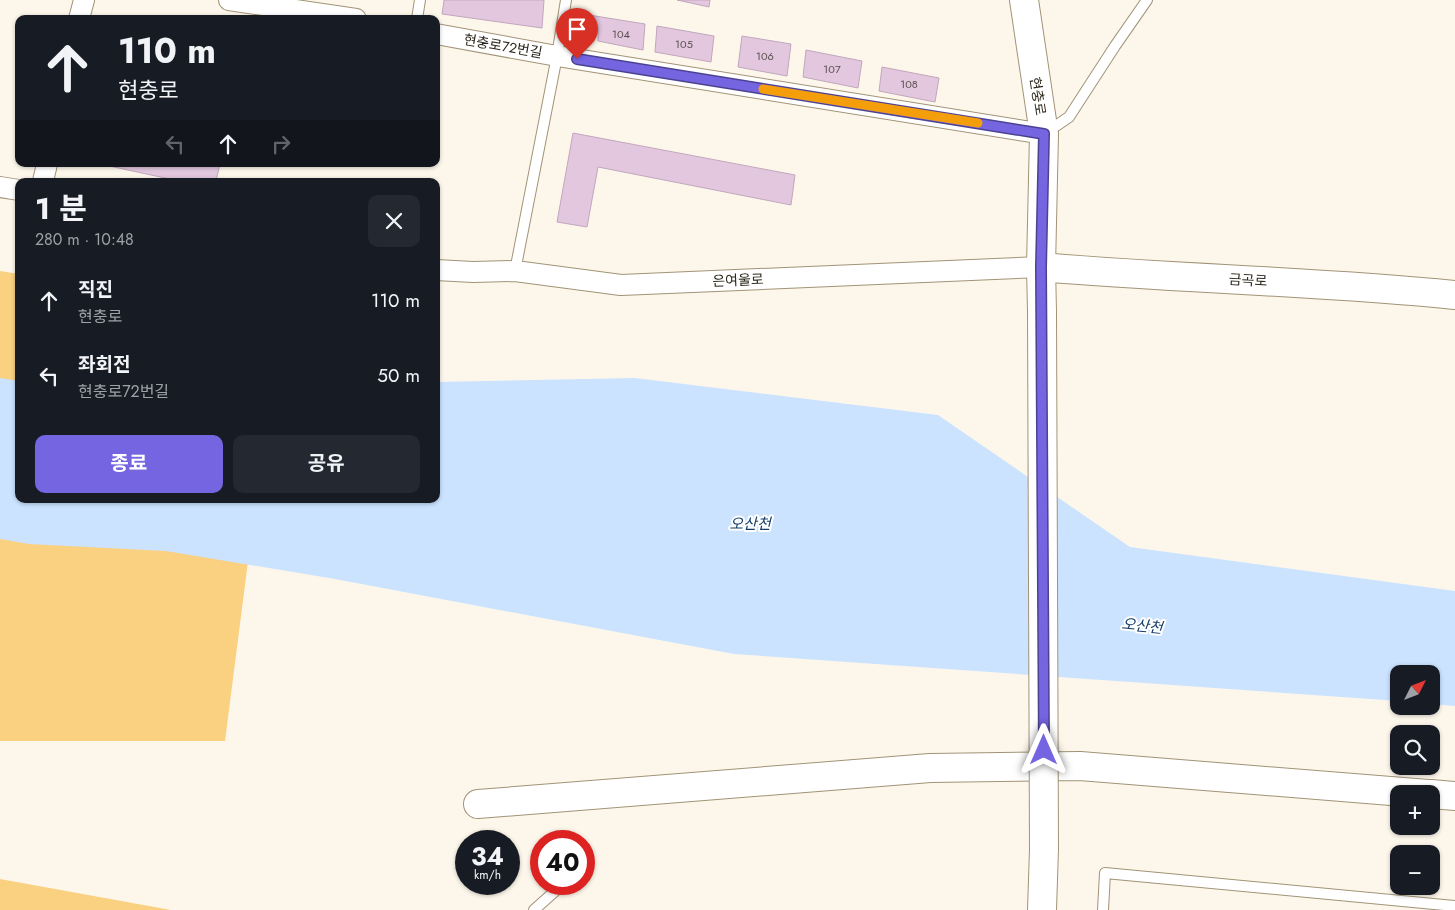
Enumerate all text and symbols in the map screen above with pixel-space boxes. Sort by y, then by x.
pin [556,8,598,59]
icon: arrive [563,15,591,43]
text: 110 m [118,26,216,76]
house number: 104 [612,26,631,42]
street label: 현충로72번길 [462,29,544,63]
icon: ahead [35,35,100,100]
house number: 105 [675,36,693,52]
house number: 106 [756,48,774,64]
house number: 107 [823,61,841,77]
text: 현충로 [118,74,179,106]
street label: 현충로 [1025,75,1051,117]
house number: 108 [900,76,918,92]
icon: left [161,130,189,158]
icon: ahead [214,130,242,158]
icon: right [267,130,295,158]
text: 1 분 [35,187,87,230]
button: close [368,195,420,247]
text: 280 m · 10:48 [35,228,134,251]
street label: 은여울로 [712,269,764,291]
street label: 금곡로 [1228,269,1268,291]
text: 직진 [78,276,113,303]
icon: ahead [35,287,63,315]
text: 110 m [371,287,420,314]
text: 현충로 [78,305,122,328]
text: 좌회전 [78,351,130,378]
icon: left [35,362,63,390]
text: 50 m [377,362,420,389]
text: 현충로72번길 [78,380,169,403]
button: 종료 [35,435,223,493]
button: 공유 [233,435,420,493]
water label: 오산천 [729,513,773,535]
water label: 오산천 [1120,613,1166,639]
north arrow [1390,665,1440,715]
map controls [1390,665,1440,895]
position arrow [1017,723,1069,775]
button: search [1390,725,1440,775]
button: + [1390,785,1440,835]
speed limit sign: 40 [530,830,595,895]
text: 34 [471,838,504,874]
button: − [1390,845,1440,895]
text: km/h [474,866,501,884]

